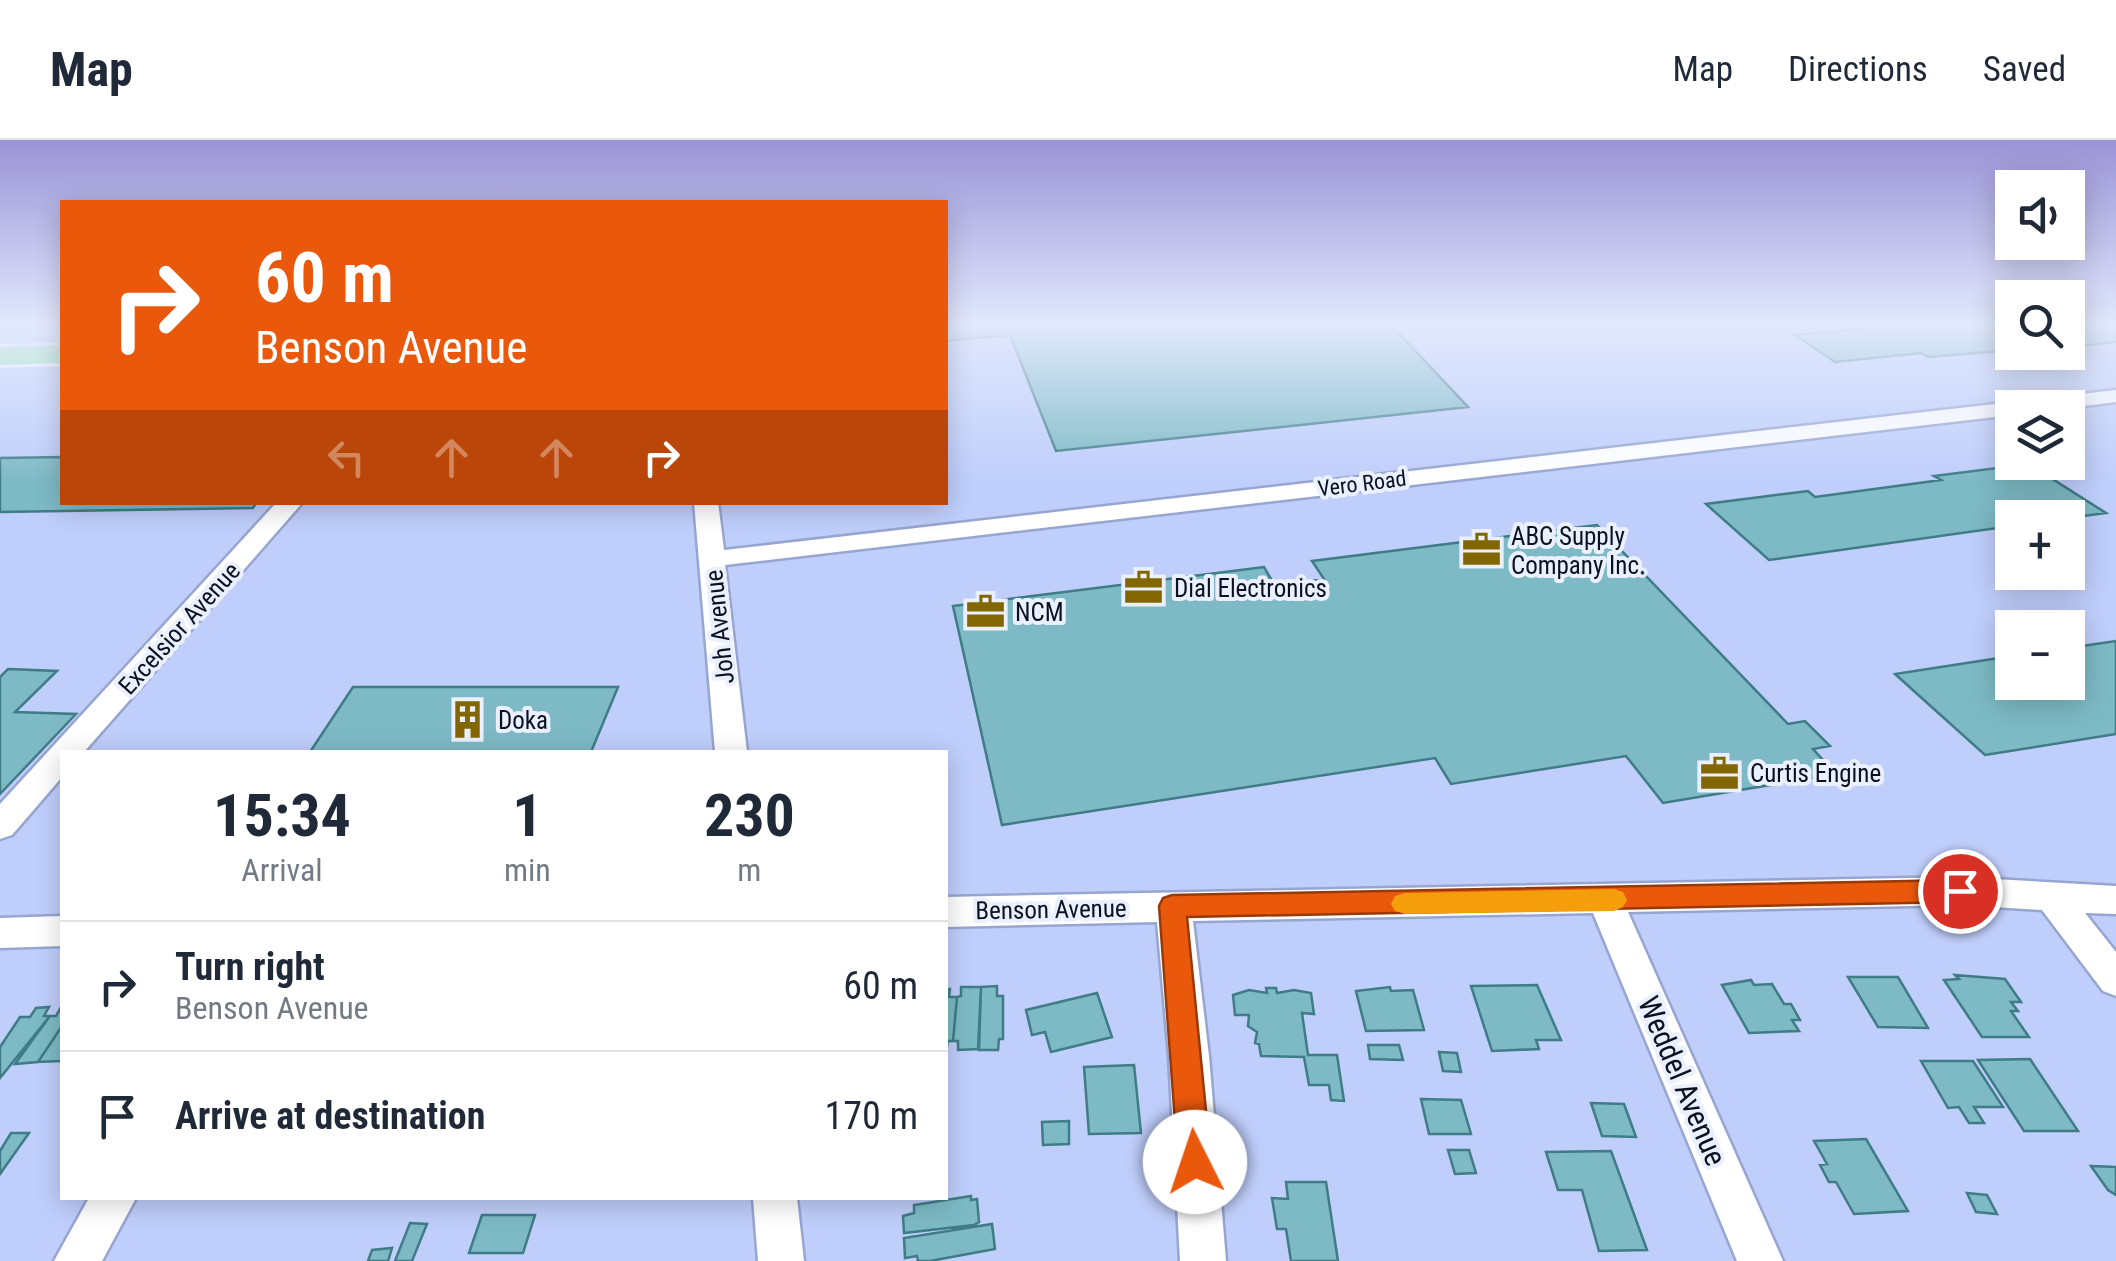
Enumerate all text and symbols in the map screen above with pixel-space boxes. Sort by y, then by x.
text: Map [50,41,133,98]
text: Map [1673,49,1733,90]
text: Directions [1788,49,1928,90]
text: Saved [1983,49,2066,90]
map controls [1995,170,2085,700]
button: sound [1995,170,2085,260]
text: 60 m [255,237,394,319]
icon: right [90,240,220,370]
button: search [1995,280,2085,370]
text: Benson Avenue [255,321,527,374]
button: layers [1995,390,2085,480]
icon: left [319,430,374,485]
icon: ahead [424,430,479,485]
icon: ahead [529,430,584,485]
icon: right [634,430,689,485]
street label: Vero Road [1316,466,1408,501]
button: + [1995,500,2085,590]
place label: ABC Supply Company Inc. [1511,522,1646,580]
office icon: ABC Supply Company Inc. [1460,529,1502,571]
street label: Excelsior Avenue [113,557,246,700]
office icon: Dial Electronics [1123,567,1165,609]
street label: Joh Avenue [699,569,740,685]
place label: Dial Electronics [1174,574,1327,603]
office icon: NCM [964,591,1006,633]
place label: NCM [1015,598,1064,627]
button: − [1995,610,2085,700]
building icon: Doka [447,699,489,741]
place label: Doka [498,706,548,735]
office icon: Curtis Engine [1699,752,1741,794]
place label: Curtis Engine [1750,759,1881,788]
text: 15:34 [213,780,351,851]
text: 1 [512,780,543,851]
text: 230 [704,780,795,851]
pin [1918,849,2003,934]
text: Arrival [241,851,323,889]
text: min [504,851,551,889]
text: m [737,851,761,889]
icon: arrive [1933,864,1988,919]
street label: Benson Avenue [975,894,1127,925]
text: Turn right [175,945,325,989]
icon: right [90,959,145,1014]
text: 60 m [843,964,918,1008]
text: Benson Avenue [175,989,369,1027]
street label: Weddel Avenue [1631,991,1734,1171]
icon: arrive [90,1089,145,1144]
text: Arrive at destination [175,1094,485,1138]
text: 170 m [824,1094,918,1138]
position arrow [1143,1110,1247,1214]

